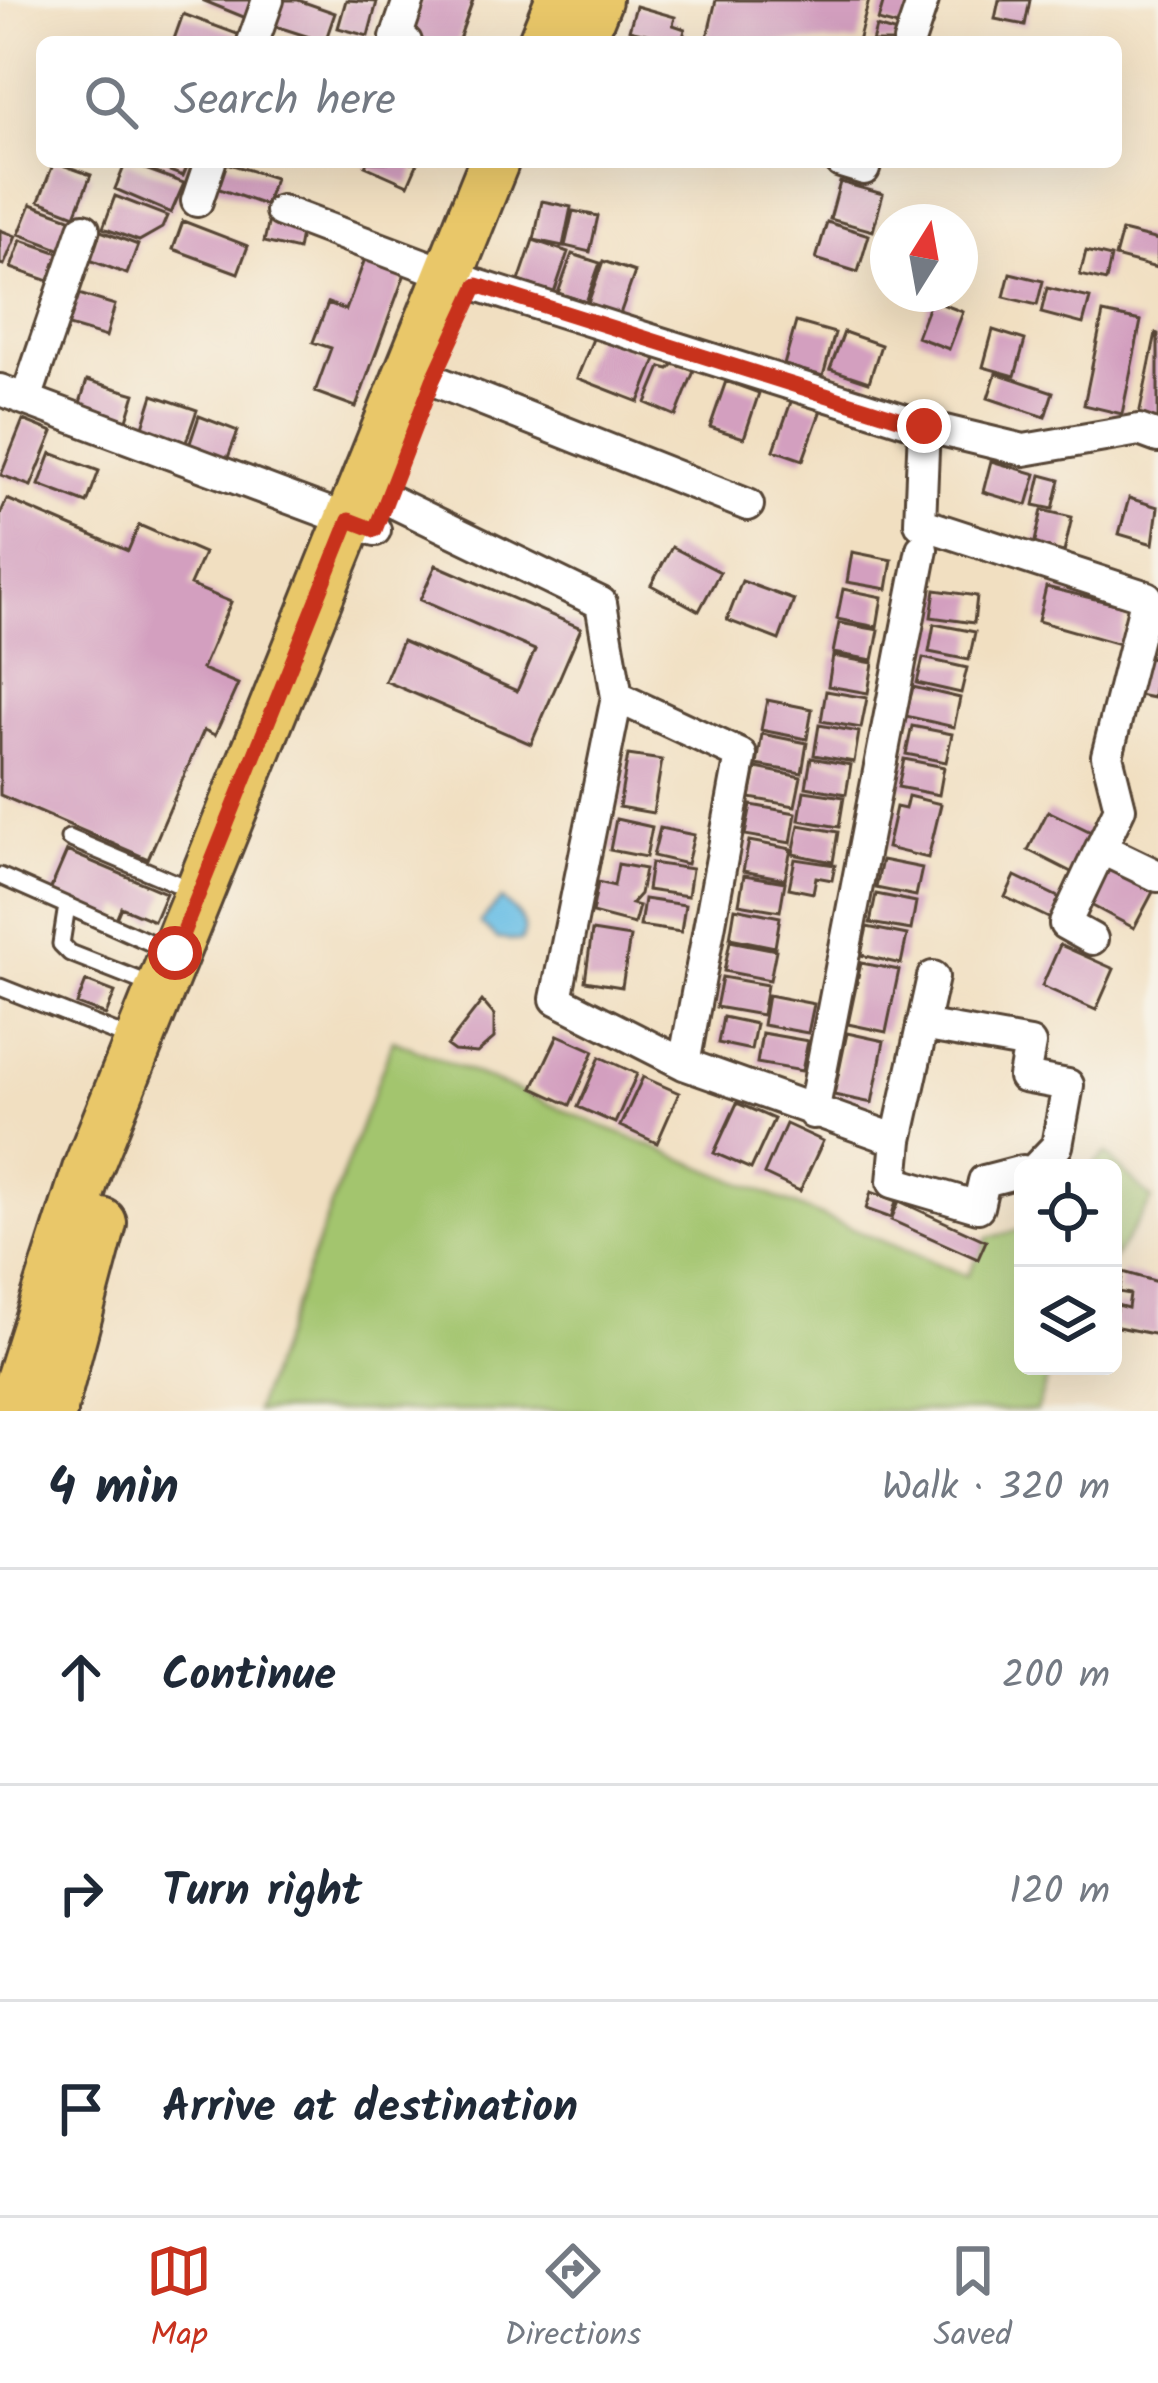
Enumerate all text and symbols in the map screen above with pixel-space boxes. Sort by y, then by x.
search box [36,36,1122,168]
text: Search here [174,66,396,138]
icon: search [78,69,144,135]
north arrow [870,204,978,312]
route end [897,399,951,453]
route start [148,926,202,980]
map controls [1014,1159,1122,1375]
button: locate [1014,1159,1122,1267]
button: layers [1014,1267,1122,1375]
text: 4 min [48,1449,179,1530]
text: Walk · 320 m [882,1458,1110,1520]
text: Continue [162,1641,336,1713]
icon: ahead [48,1644,114,1710]
text: 200 m [1002,1646,1110,1708]
text: Turn right [162,1857,362,1929]
icon: right [48,1860,114,1926]
text: 120 m [1009,1862,1110,1924]
text: Arrive at destination [162,2073,578,2145]
icon: arrive [48,2076,114,2142]
tab: Map [146,2238,212,2363]
tab: Directions [504,2238,641,2363]
tab: Saved [934,2238,1012,2363]

